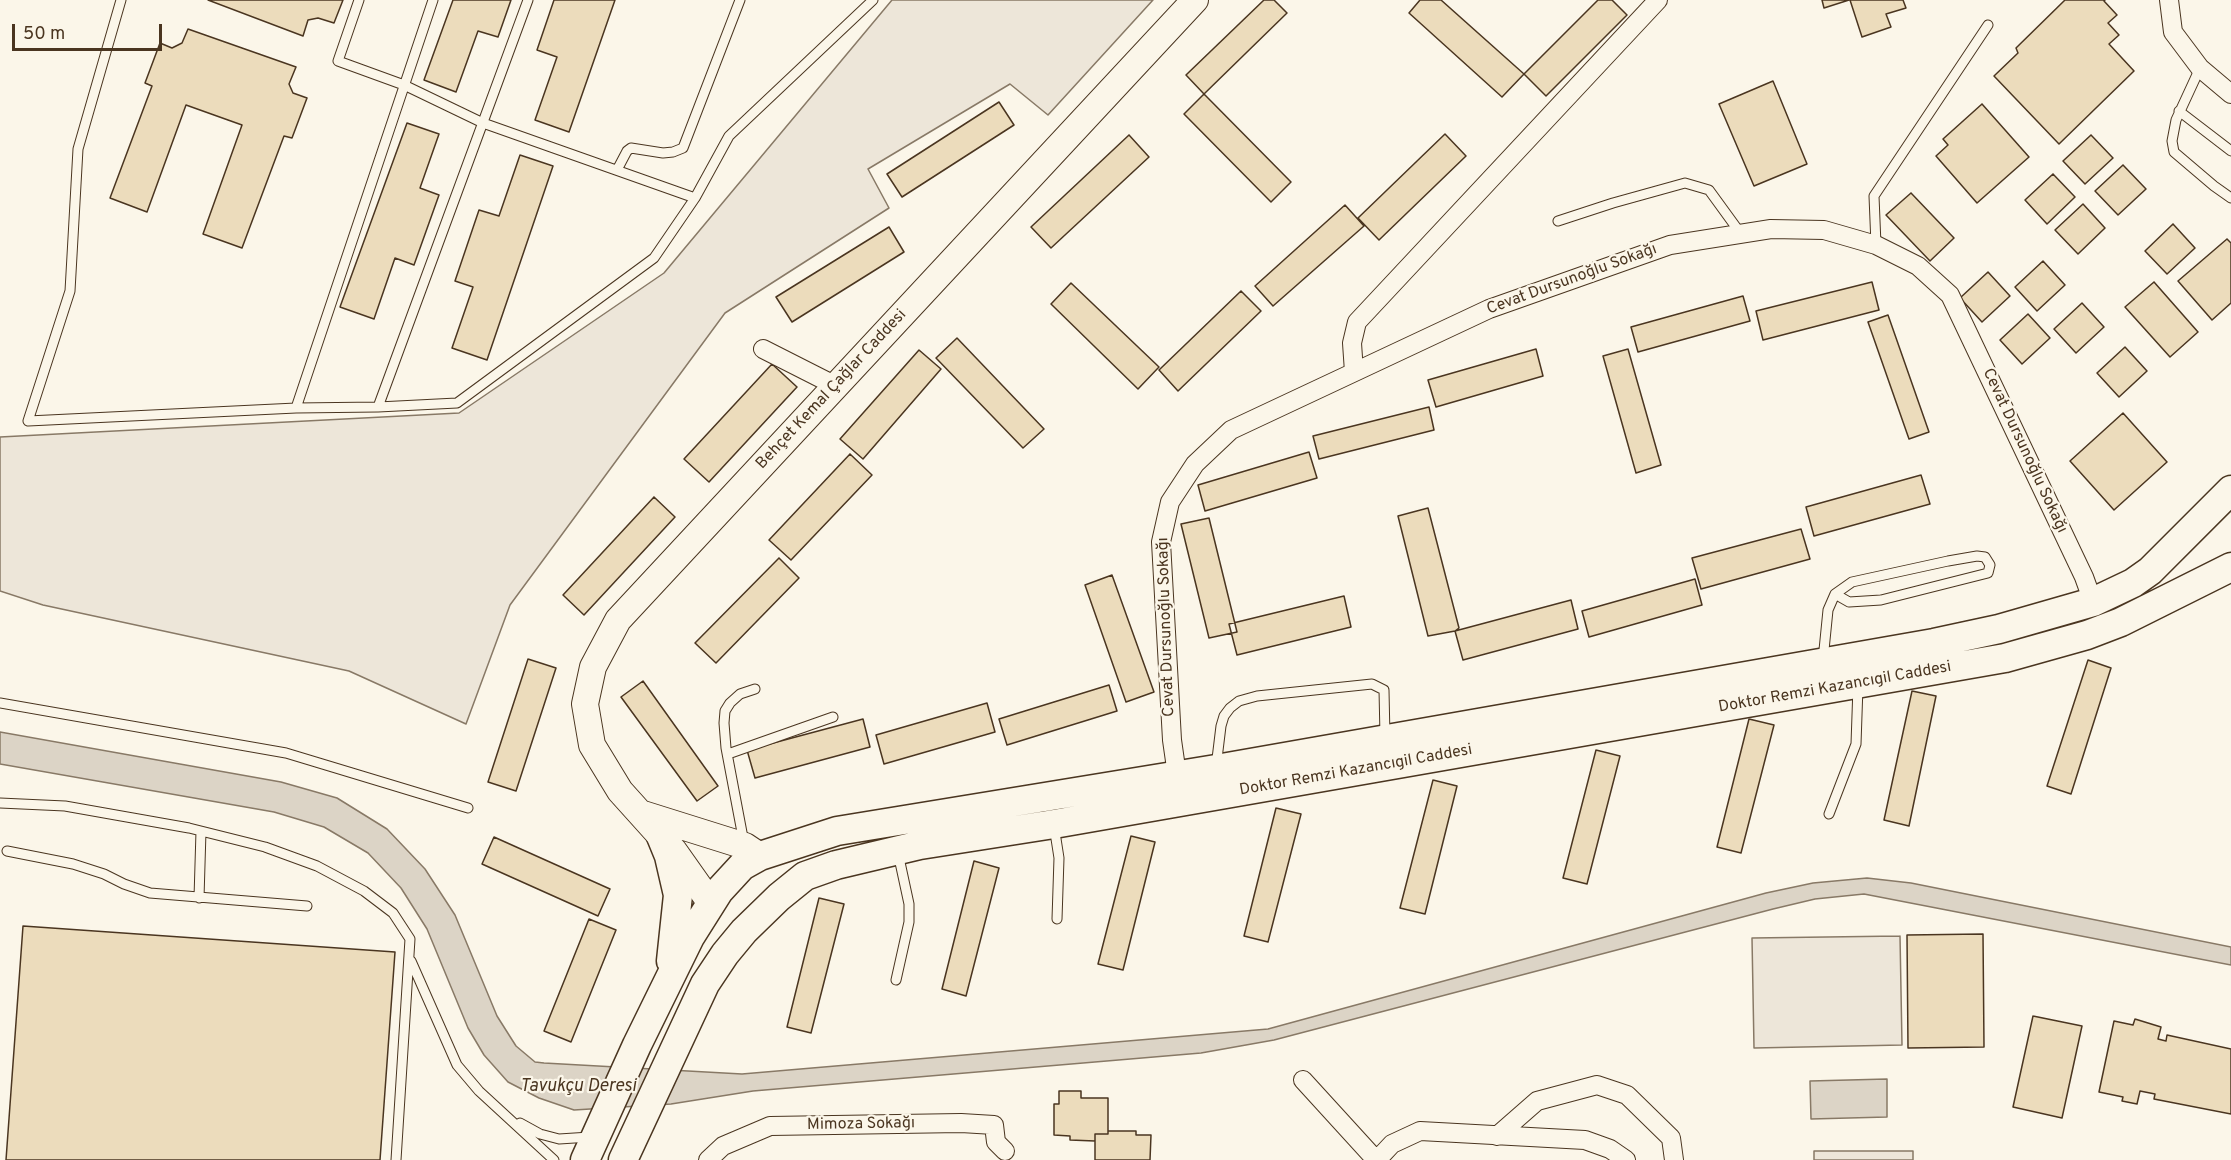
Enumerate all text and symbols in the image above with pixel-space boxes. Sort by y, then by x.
scale bar [15,12,165,50]
text: 50 m [23,23,65,46]
street label: Cevat Dursunoğlu Sokağı [1484,240,1660,320]
street label: Behçet Kemal Çağlar Caddesi [753,306,911,474]
street label: Cevat Dursunoğlu Sokağı [1977,366,2071,536]
street label: Cevat Dursunoğlu Sokağı [1154,537,1180,717]
street label: Doktor Remzi Kazancıgil Caddesi [1717,658,1953,718]
street label: Doktor Remzi Kazancıgil Caddesi [1238,741,1474,801]
water label: Tavukçu Deresi [520,1076,636,1098]
street label: Mimoza Sokağı [807,1114,915,1136]

